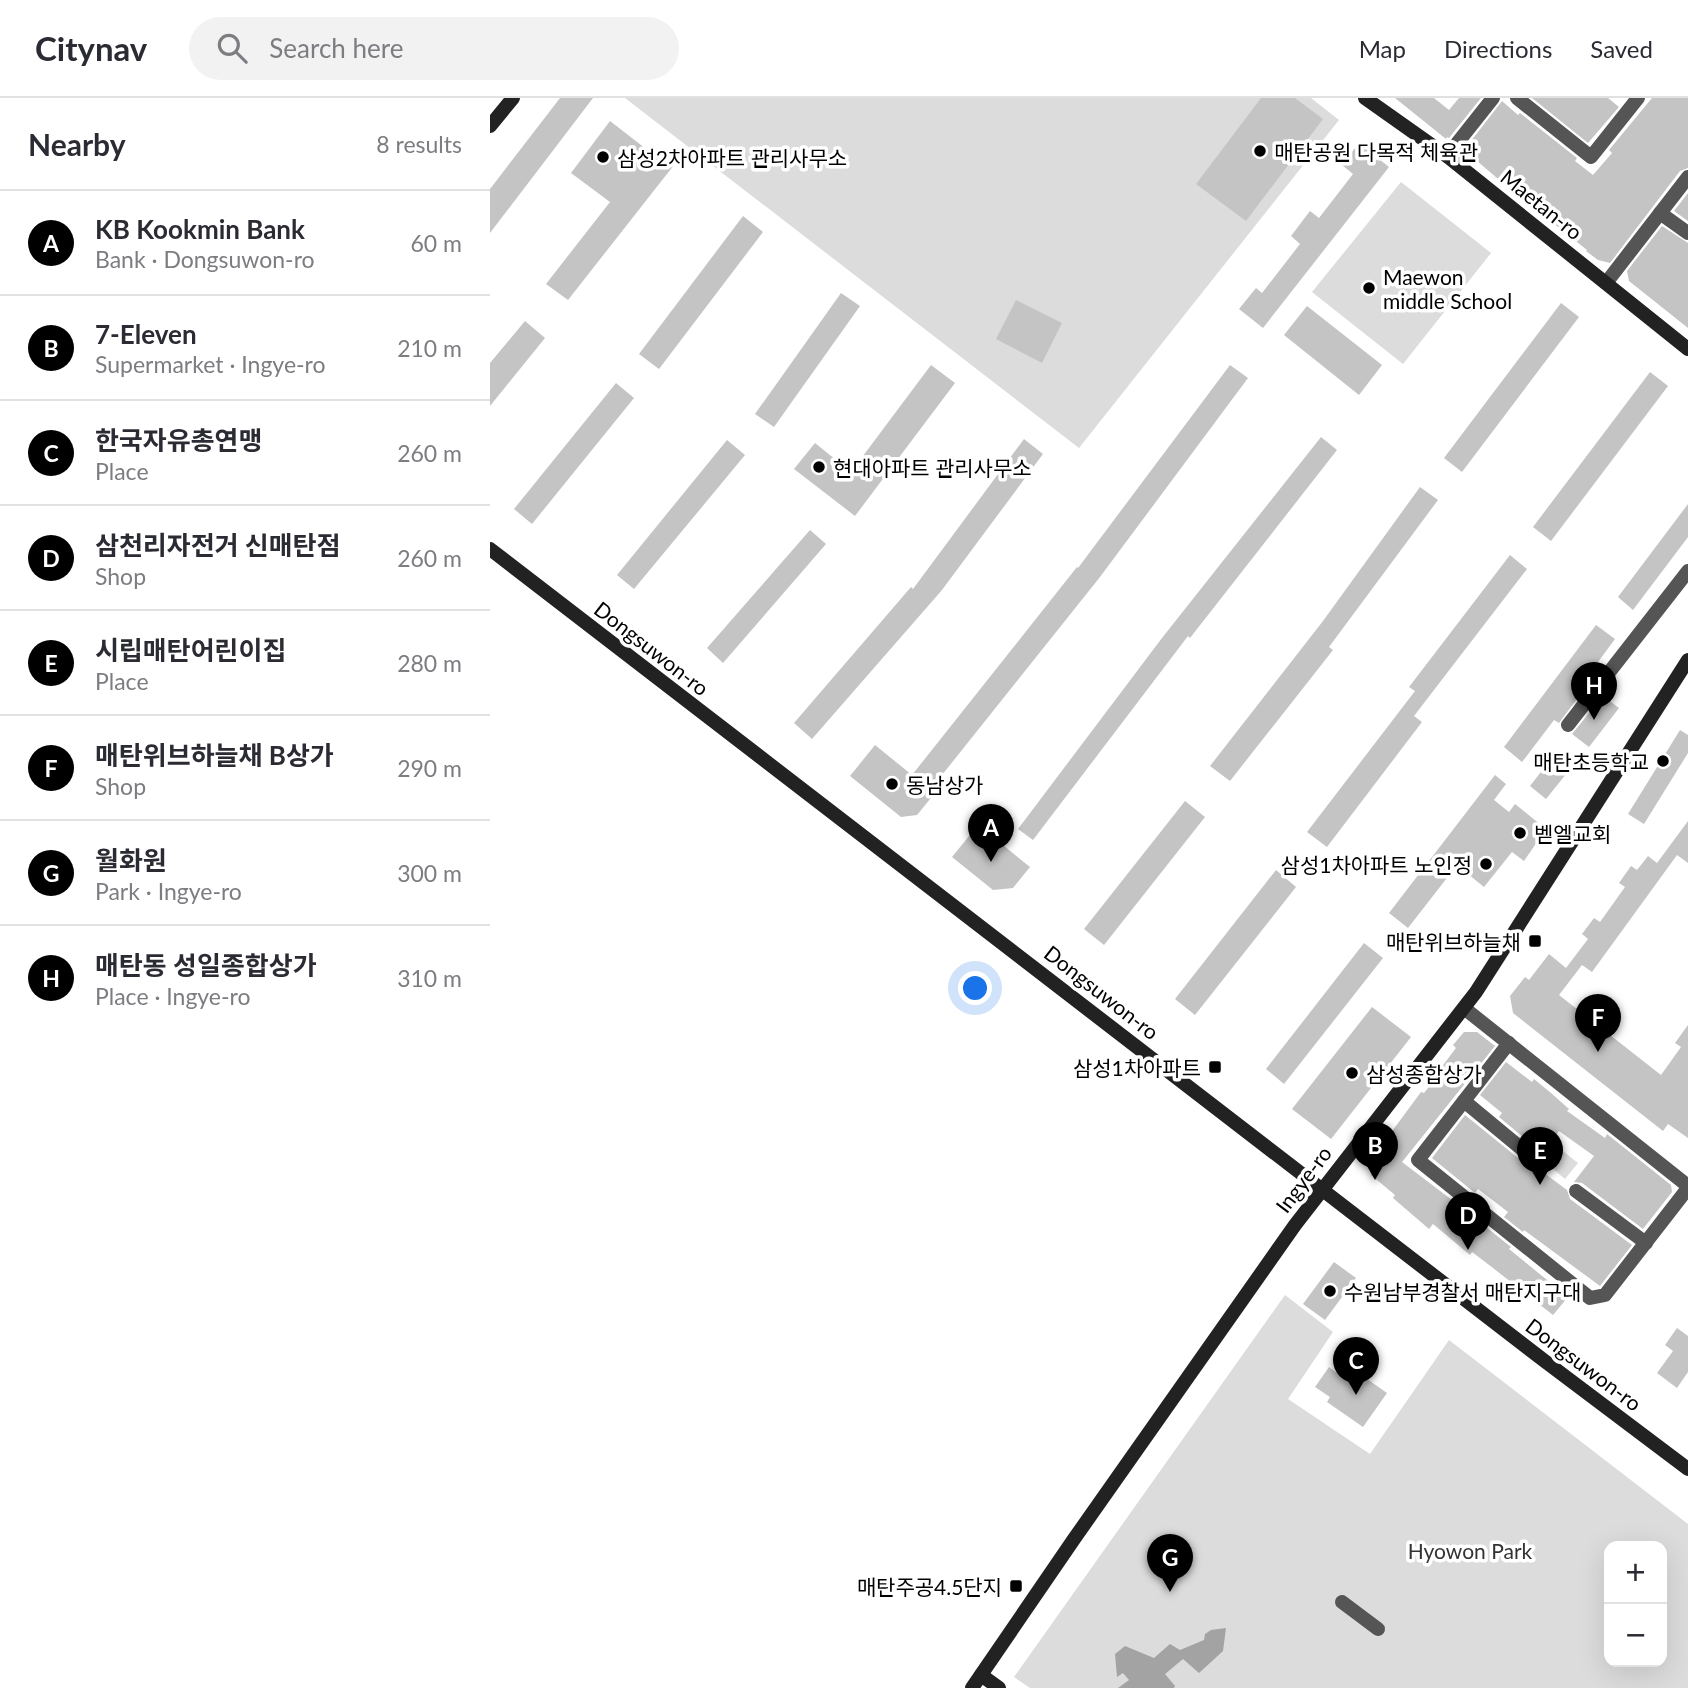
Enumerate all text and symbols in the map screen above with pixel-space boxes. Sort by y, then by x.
search box [189,17,679,80]
text: Citynav [35,28,147,68]
icon: search [213,29,251,67]
text: Search here [269,32,403,64]
text: Map [1359,34,1406,63]
text: Directions [1444,34,1552,63]
text: Saved [1590,34,1653,63]
text: Nearby [28,126,126,162]
text: 8 results [376,130,462,158]
place label: 매탄공원 다목적 체육관 [1274,139,1478,164]
marker: 매탄공원 다목적 체육관 [1252,143,1268,159]
place label: 삼성2차아파트 관리사무소 [617,145,847,170]
marker: 삼성2차아파트 관리사무소 [595,149,611,165]
street label: Maetan-ro [1496,164,1588,244]
text: KB Kookmin Bank [95,213,305,245]
text: A [43,229,59,257]
text: 60 m [411,229,462,257]
text: Bank · Dongsuwon-ro [95,245,315,273]
place label: Maewon middle School [1383,264,1512,313]
marker: Maewon middle School [1361,280,1377,296]
text: 7-Eleven [95,318,197,350]
text: B [43,334,59,362]
text: 210 m [397,334,462,362]
text: Supermarket · Ingye-ro [95,350,326,378]
text: 한국자유총연맹 [95,424,262,456]
text: C [43,439,59,467]
text: 260 m [397,439,462,467]
place label: 현대아파트 관리사무소 [833,455,1032,480]
text: Place [95,457,149,485]
marker: 현대아파트 관리사무소 [811,459,827,475]
text: 삼천리자전거 신매탄점 [95,529,341,561]
text: D [42,544,60,572]
text: 260 m [397,544,462,572]
text: Shop [95,562,146,590]
street label: Dongsuwon-ro [590,596,714,700]
text: 시립매탄어린이집 [95,634,286,666]
text: E [44,649,58,677]
text: 280 m [397,649,462,677]
pin: H [1571,662,1617,720]
text: Place [95,667,149,695]
text: 매탄위브하늘채 B상가 [95,739,334,771]
place label: 매탄초등학교 [1533,749,1649,774]
marker: 매탄초등학교 [1655,753,1671,769]
text: F [44,754,58,782]
text: 290 m [397,754,462,782]
text: Shop [95,772,146,800]
place label: 동남상가 [906,772,983,797]
marker: 동남상가 [884,776,900,792]
pin: A [968,804,1014,862]
place label: 벧엘교회 [1534,821,1611,846]
marker: 벧엘교회 [1512,825,1528,841]
text: 월화원 [95,844,167,876]
place label: 삼성1차아파트 노인정 [1281,852,1472,877]
marker: 삼성1차아파트 노인정 [1478,856,1494,872]
text: G [43,859,59,887]
text: 300 m [397,859,462,887]
text: Park · Ingye-ro [95,877,242,905]
place label: 매탄위브하늘채 [1386,929,1521,954]
marker: 매탄위브하늘채 [1527,933,1543,949]
street label: Dongsuwon-ro [1040,940,1164,1044]
text: 매탄동 성일종합상가 [95,949,317,981]
text: H [42,964,60,992]
text: 310 m [397,964,462,992]
your location [958,971,992,1005]
text: Place · Ingye-ro [95,982,251,1010]
pin: F [1575,994,1621,1052]
place label: 삼성1차아파트 [1073,1055,1201,1080]
marker: 삼성1차아파트 [1207,1059,1223,1075]
place label: 삼성종합상가 [1366,1061,1482,1086]
marker: 삼성종합상가 [1344,1065,1360,1081]
pin: B [1352,1122,1398,1180]
pin: E [1517,1127,1563,1185]
street label: Ingye-ro [1270,1141,1336,1217]
pin: D [1445,1192,1491,1250]
place label: 수원남부경찰서 매탄지구대 [1344,1279,1581,1304]
marker: 수원남부경찰서 매탄지구대 [1322,1283,1338,1299]
street label: Dongsuwon-ro [1521,1312,1647,1416]
pin: C [1333,1337,1379,1395]
pin: G [1147,1534,1193,1592]
park label: Hyowon Park [1408,1538,1533,1563]
map controls [1604,1541,1667,1667]
button: + [1604,1541,1667,1604]
place label: 매탄주공4.5단지 [857,1574,1002,1599]
marker: 매탄주공4.5단지 [1008,1578,1024,1594]
button: − [1604,1604,1667,1667]

